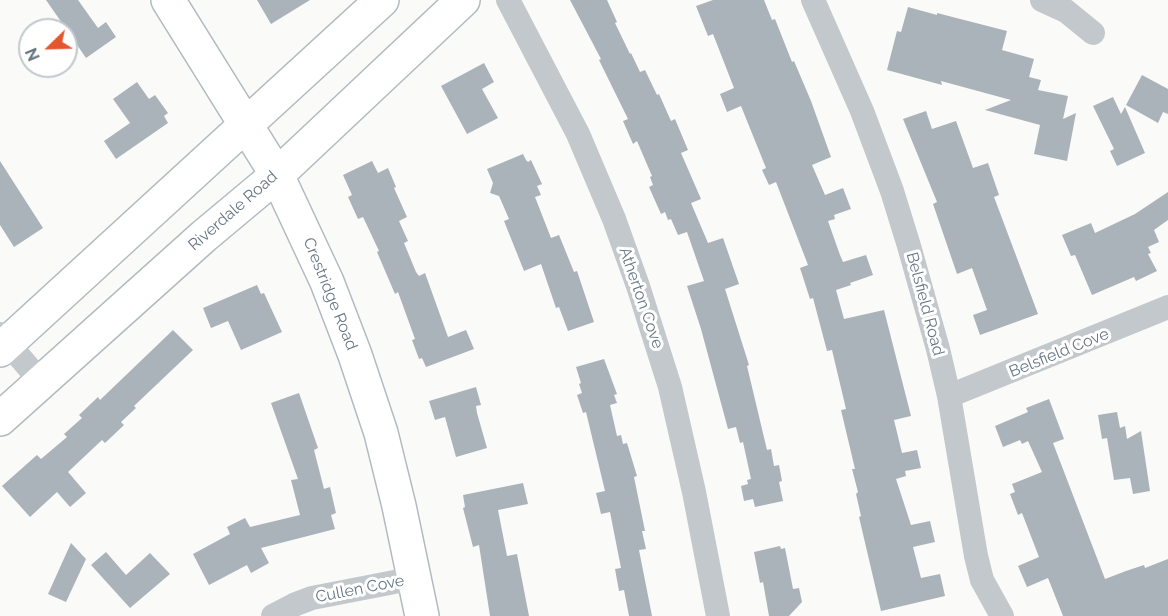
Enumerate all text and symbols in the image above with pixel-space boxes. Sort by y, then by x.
north arrow [18,18,78,78]
text: N [22,45,44,64]
street label: Riverdale Road [185,167,281,255]
street label: Crestridge Road [299,235,361,353]
street label: Atherton Cove [615,245,667,351]
street label: Belsfield Road [902,250,948,358]
street label: Belsfield Cove [1006,324,1112,382]
street label: Cullen Cove [314,571,406,607]

